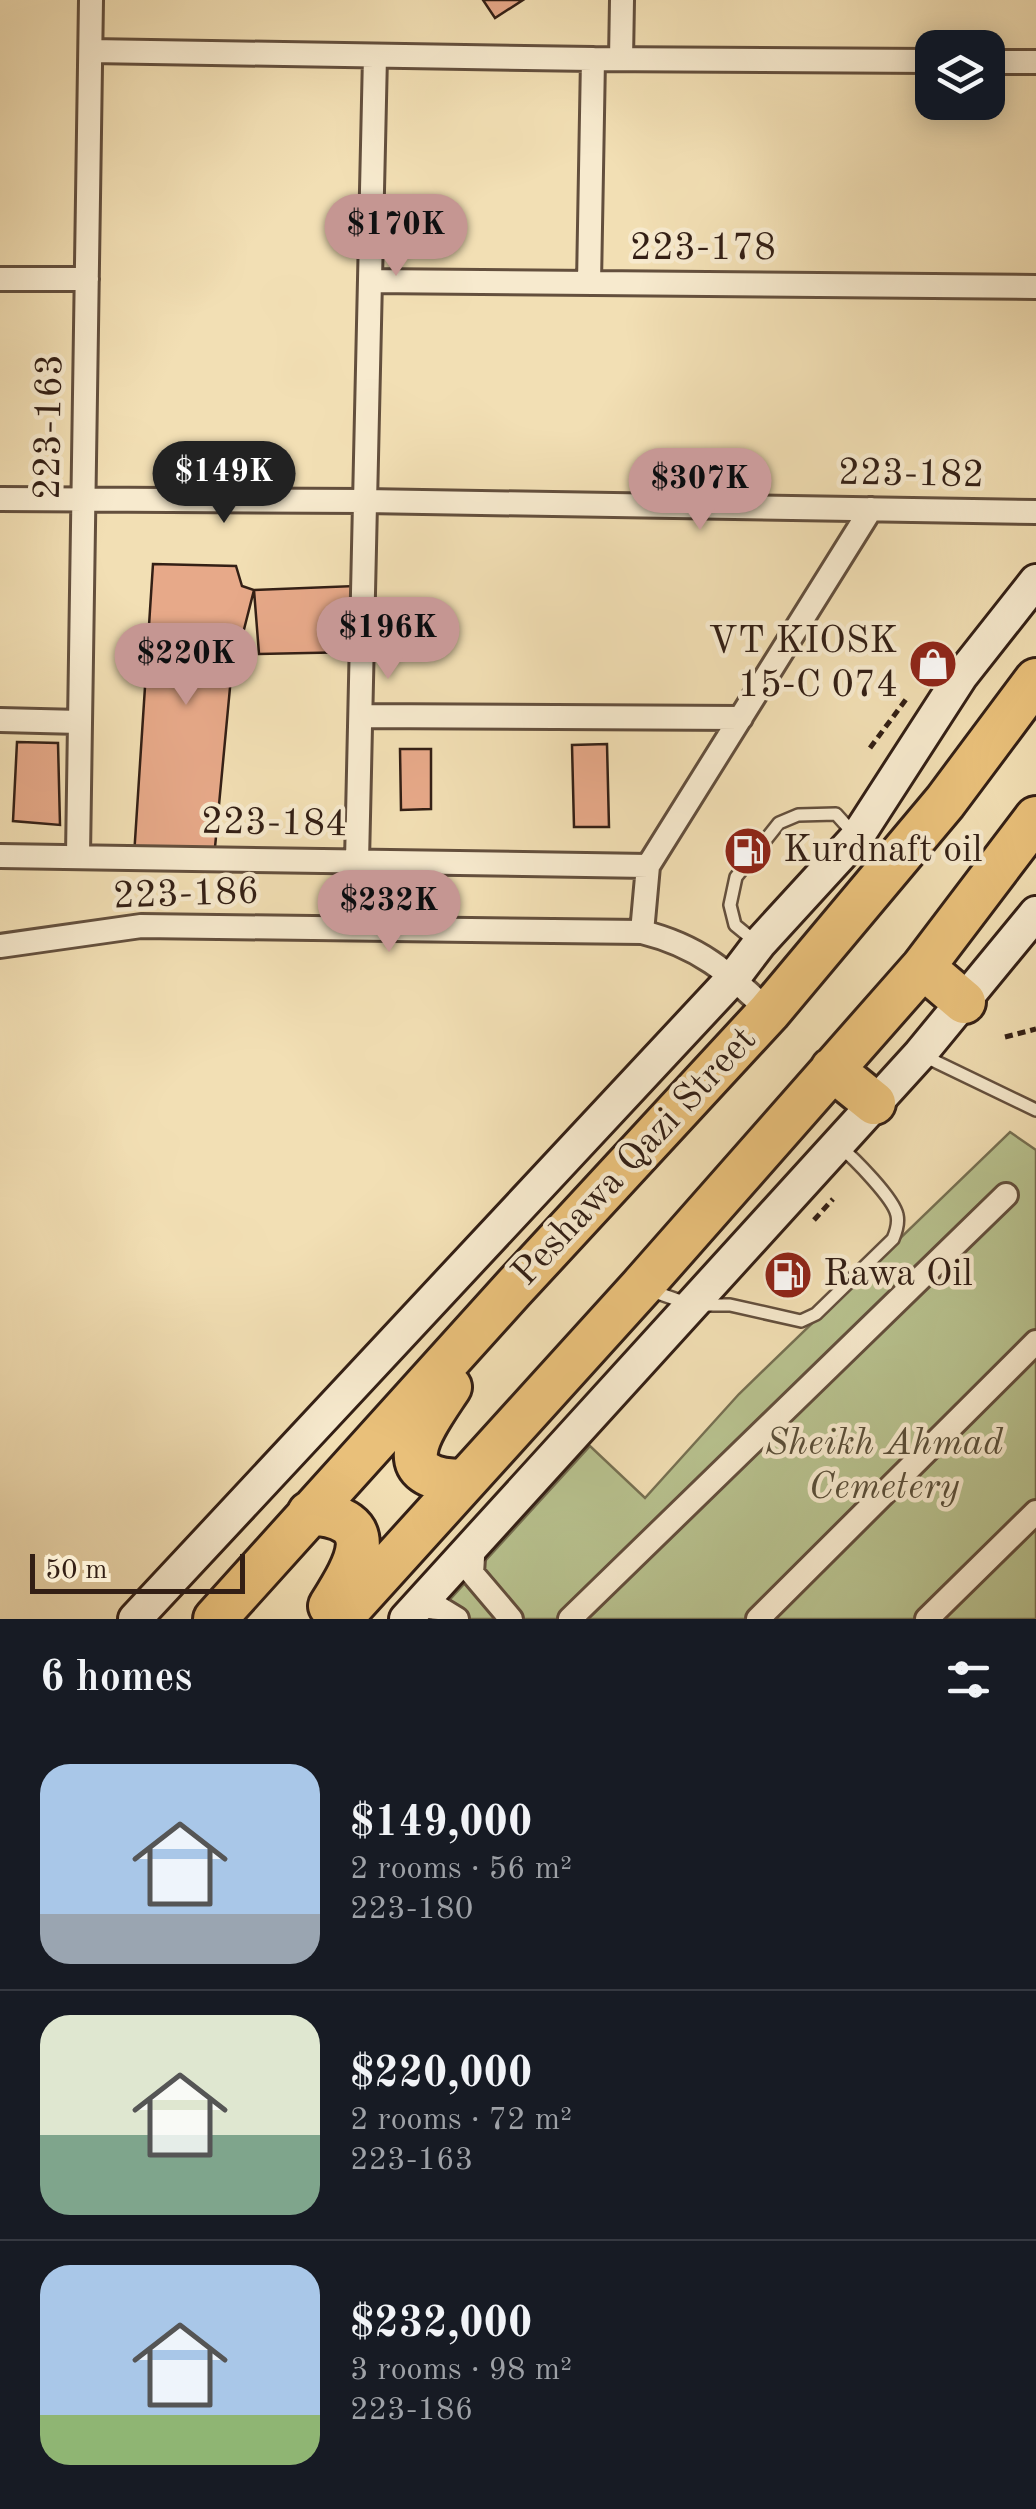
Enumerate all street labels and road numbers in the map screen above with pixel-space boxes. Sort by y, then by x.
street label: 223-178 [630,230,776,268]
street label: 223-163 [30,354,70,500]
street label: 223-182 [838,455,984,495]
street label: 223-184 [201,804,347,844]
street label: 223-186 [112,873,260,917]
street label: Peshawa Qazi Street [506,1021,764,1293]

